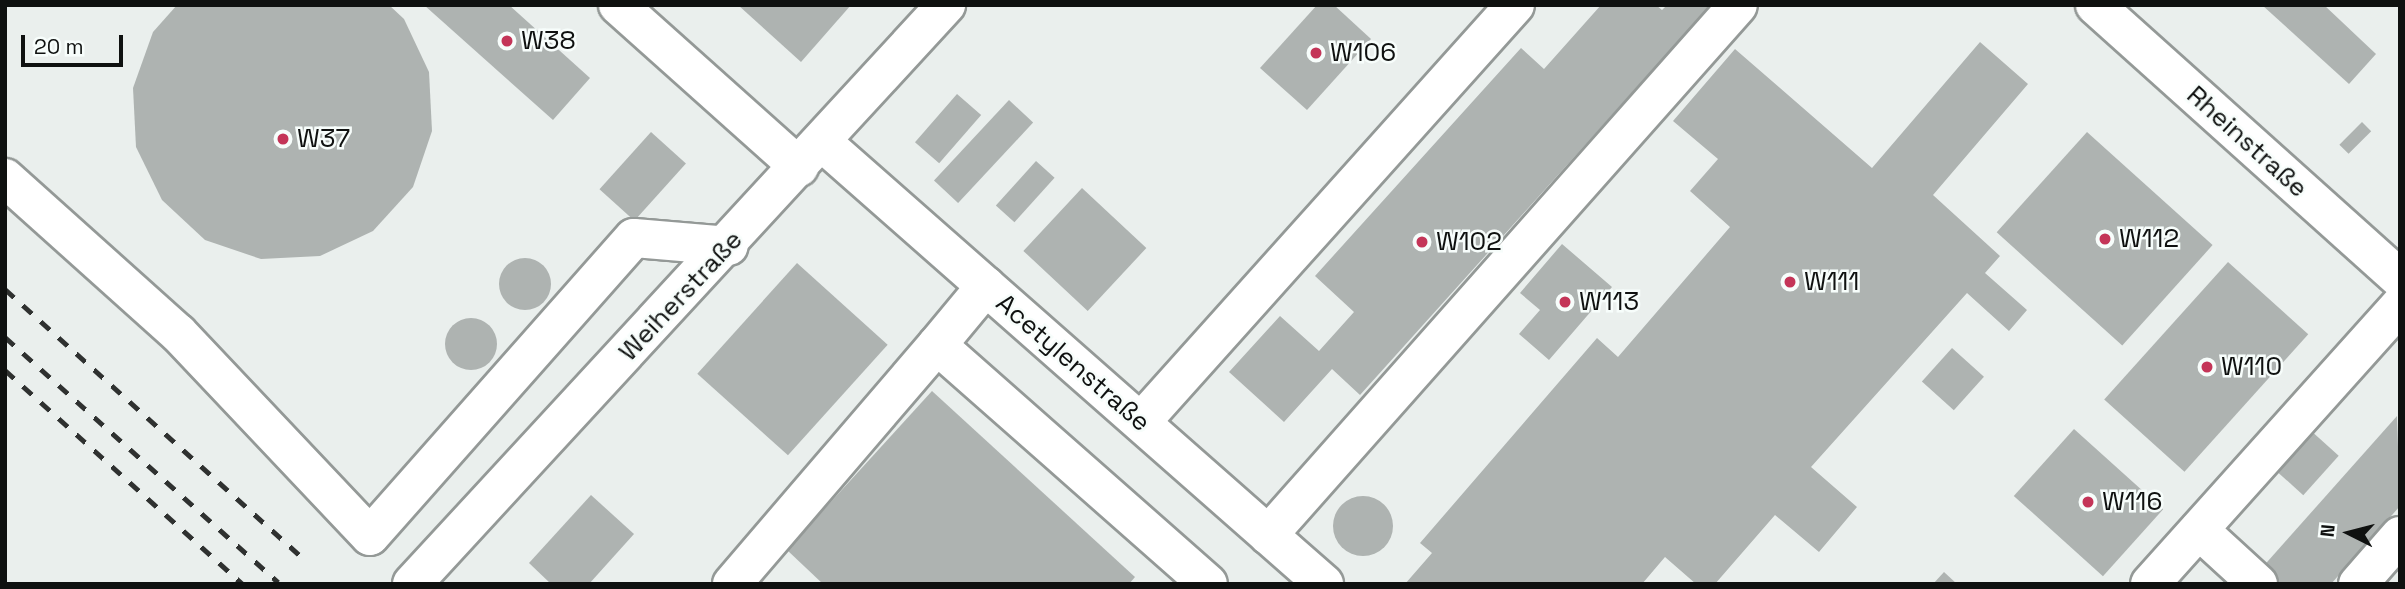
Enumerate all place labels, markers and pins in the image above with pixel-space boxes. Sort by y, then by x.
place label: W38 [521,25,576,57]
marker: W38 [499,33,515,49]
place label: W106 [1330,37,1396,69]
marker: W106 [1308,45,1324,61]
place label: W37 [297,123,350,155]
marker: W37 [275,131,291,147]
place label: W112 [2119,223,2179,255]
place label: W102 [1436,226,1502,258]
marker: W112 [2097,231,2113,247]
marker: W102 [1414,234,1430,250]
place label: W111 [1804,266,1859,298]
marker: W111 [1782,274,1798,290]
place label: W113 [1579,286,1639,318]
marker: W113 [1557,294,1573,310]
place label: W110 [2221,351,2282,383]
marker: W110 [2199,359,2215,375]
place label: W116 [2102,486,2162,518]
marker: W116 [2080,494,2096,510]

